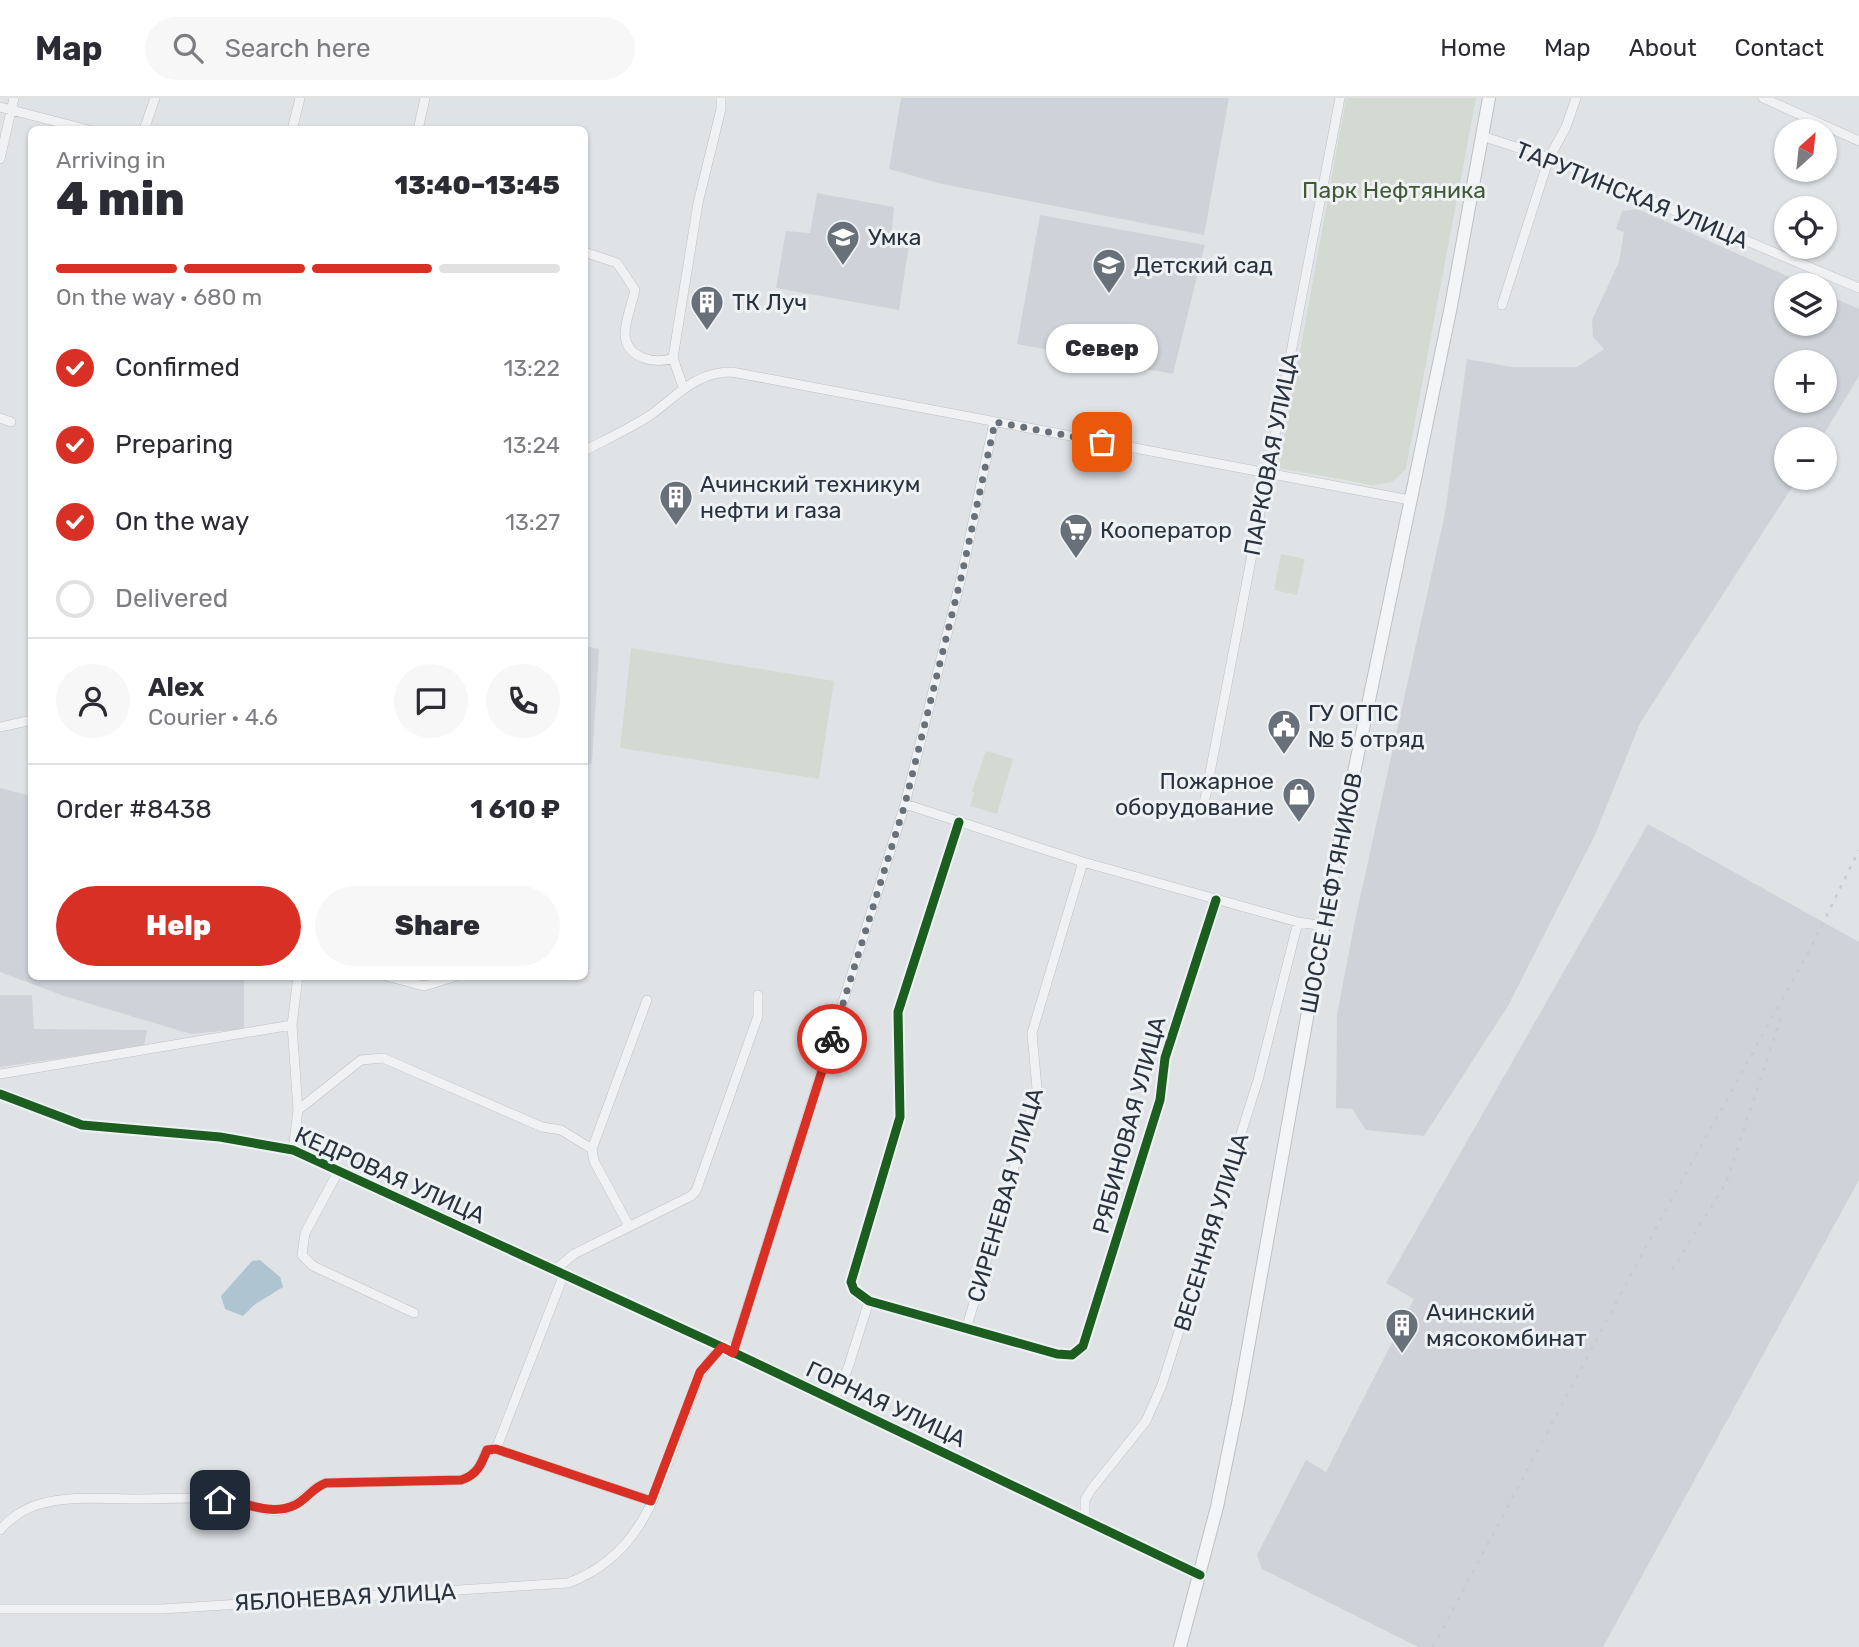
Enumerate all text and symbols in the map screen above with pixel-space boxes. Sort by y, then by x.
search box [145,17,635,80]
text: Map [35,29,103,68]
icon: search [169,29,207,67]
text: Search here [225,33,370,64]
text: Home [1440,34,1506,62]
text: Map [1544,34,1591,62]
text: About [1629,34,1697,62]
text: Contact [1735,34,1824,62]
north arrow [1774,119,1838,182]
map controls [1774,119,1837,490]
street label: ТАРУТИНСКАЯ УЛИЦА [1512,135,1752,255]
text: Arriving in [56,146,166,174]
text: 13:40–13:45 [395,170,560,201]
text: 4 min [56,172,185,227]
park label: Парк Нефтяника [1302,176,1486,204]
button: locate [1774,196,1837,259]
school or university icon: Умка [824,218,862,267]
place label: Умка [868,223,921,251]
school or university icon: Детский сад [1090,246,1128,295]
place label: Детский сад [1134,251,1273,279]
button: layers [1774,273,1837,336]
text: On the way · 680 m [56,283,262,311]
building icon: ТК Луч [688,283,726,332]
place label: ТК Луч [732,288,807,316]
callout: Север [1046,323,1158,372]
text: Север [1065,334,1139,362]
icon: check [56,349,94,387]
street label: ПАРКОВАЯ УЛИЦА [1238,350,1304,558]
button: + [1774,350,1837,413]
text: Confirmed [115,352,240,383]
text: 13:22 [503,354,560,382]
pin [1072,412,1132,472]
icon: bag [1083,423,1121,461]
icon: check [56,426,94,464]
button: − [1774,427,1837,490]
text: Preparing [115,429,233,460]
text: 13:24 [503,431,560,459]
place label: Ачинский техникум нефти и газа [700,470,920,524]
building icon: Ачинский техникум нефти и газа [657,478,695,527]
icon: check [56,503,94,541]
text: On the way [115,506,249,537]
text: 13:27 [505,508,560,536]
supermarket icon: Кооператор [1057,511,1095,560]
place label: Кооператор [1100,516,1232,544]
text: Delivered [115,583,228,614]
button: person [56,664,130,738]
button: chat [394,664,468,738]
button: phone [486,664,560,738]
text: Alex [148,672,204,703]
place label: ГУ ОГПС № 5 отряд [1308,699,1425,753]
text: Courier · 4.6 [148,703,278,731]
public building icon: ГУ ОГПС № 5 отряд [1265,707,1303,756]
place label: Пожарное оборудование [1115,767,1274,821]
street label: ШОССЕ НЕФТЯНИКОВ [1294,770,1368,1016]
shop icon: Пожарное оборудование [1280,775,1318,824]
text: Order #8438 [56,794,212,825]
text: 1 610 ₽ [470,794,560,825]
button: Help [56,886,301,966]
button: Share [315,886,560,966]
courier [797,1004,867,1074]
street label: РЯБИНОВАЯ УЛИЦА [1087,1013,1171,1237]
icon: bike [813,1020,851,1058]
street label: СИРЕНЕВАЯ УЛИЦА [961,1085,1049,1305]
street label: КЕДРОВАЯ УЛИЦА [291,1120,489,1230]
street label: ВЕСЕННЯЯ УЛИЦА [1168,1130,1254,1334]
place label: Ачинский мясокомбинат [1426,1298,1587,1352]
building icon: Ачинский мясокомбинат [1383,1306,1421,1355]
street label: ГОРНАЯ УЛИЦА [802,1355,970,1453]
pin [190,1470,250,1530]
icon: home [201,1481,239,1519]
street label: ЯБЛОНЕВАЯ УЛИЦА [233,1577,457,1617]

